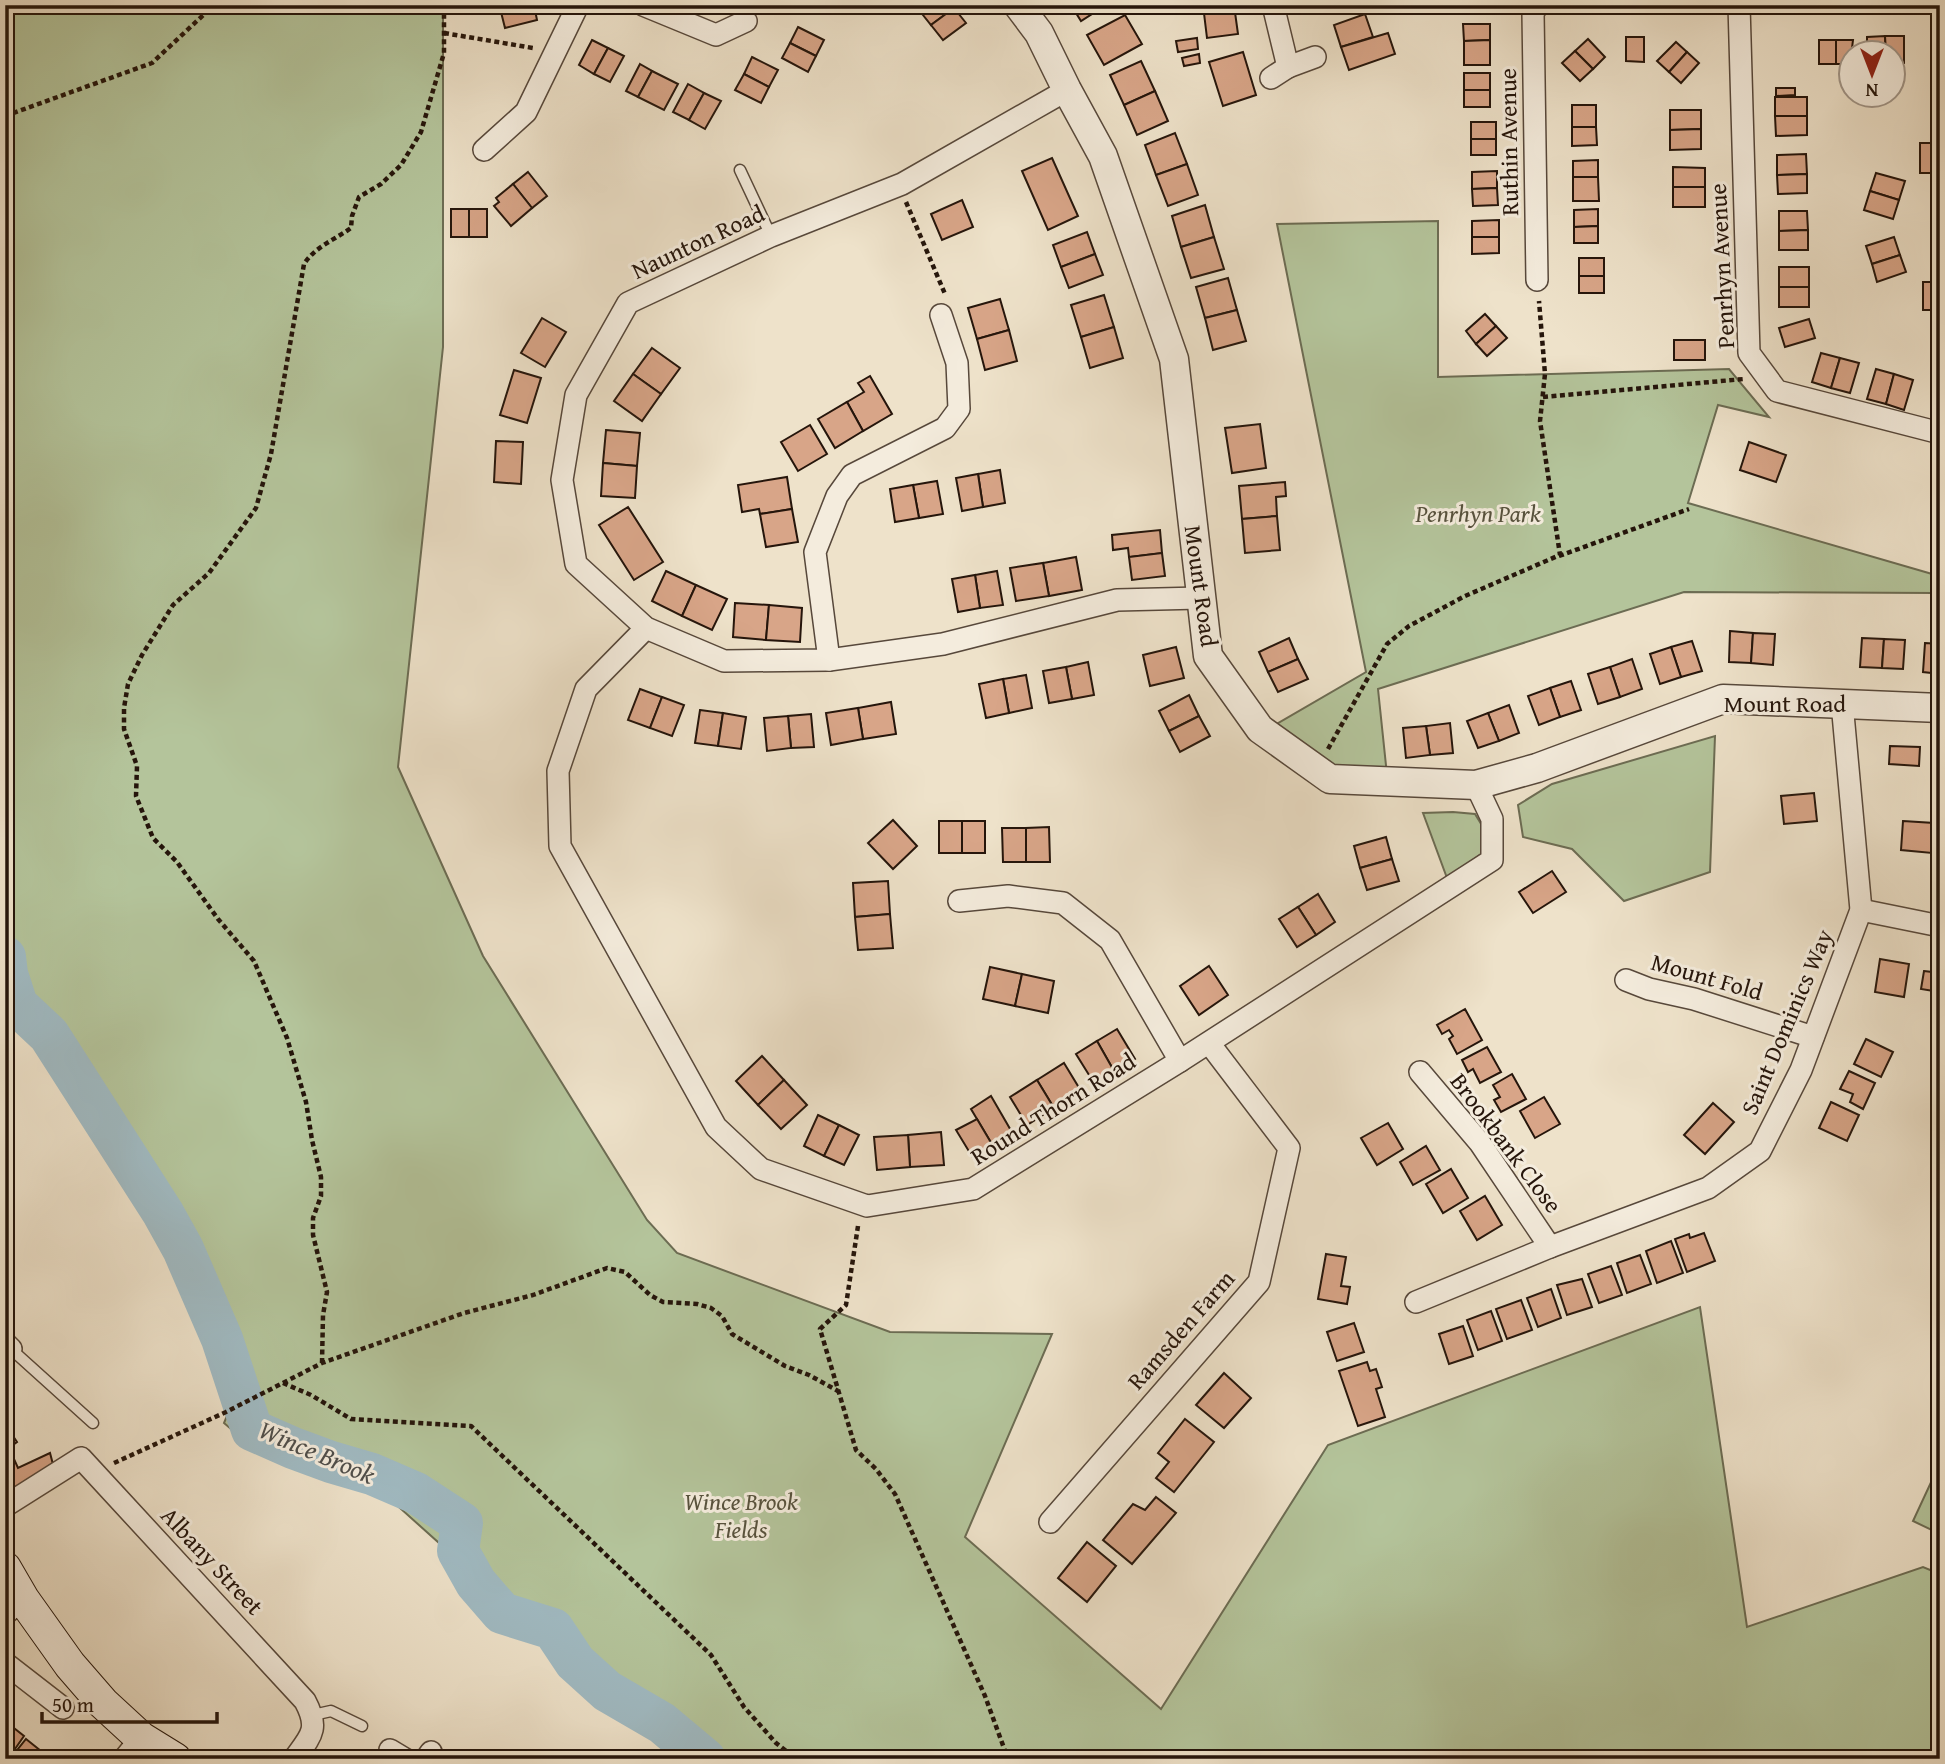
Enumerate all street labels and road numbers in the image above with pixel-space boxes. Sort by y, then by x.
street label: Ruthin Avenue [1490,68,1527,216]
street label: Penrhyn Avenue [1700,182,1743,350]
street label: Naunton Road [625,195,770,288]
street label: Mount Road [1176,523,1227,649]
street label: Mount Road [1724,686,1846,721]
street label: Saint Dominics Way [1732,924,1841,1120]
street label: Mount Fold [1647,944,1767,1009]
street label: Round Thorn Road [963,1044,1142,1173]
street label: Brookbank Close [1442,1065,1571,1220]
street label: Ramsden Farm [1119,1262,1243,1397]
street label: Albany Street [153,1499,272,1623]

